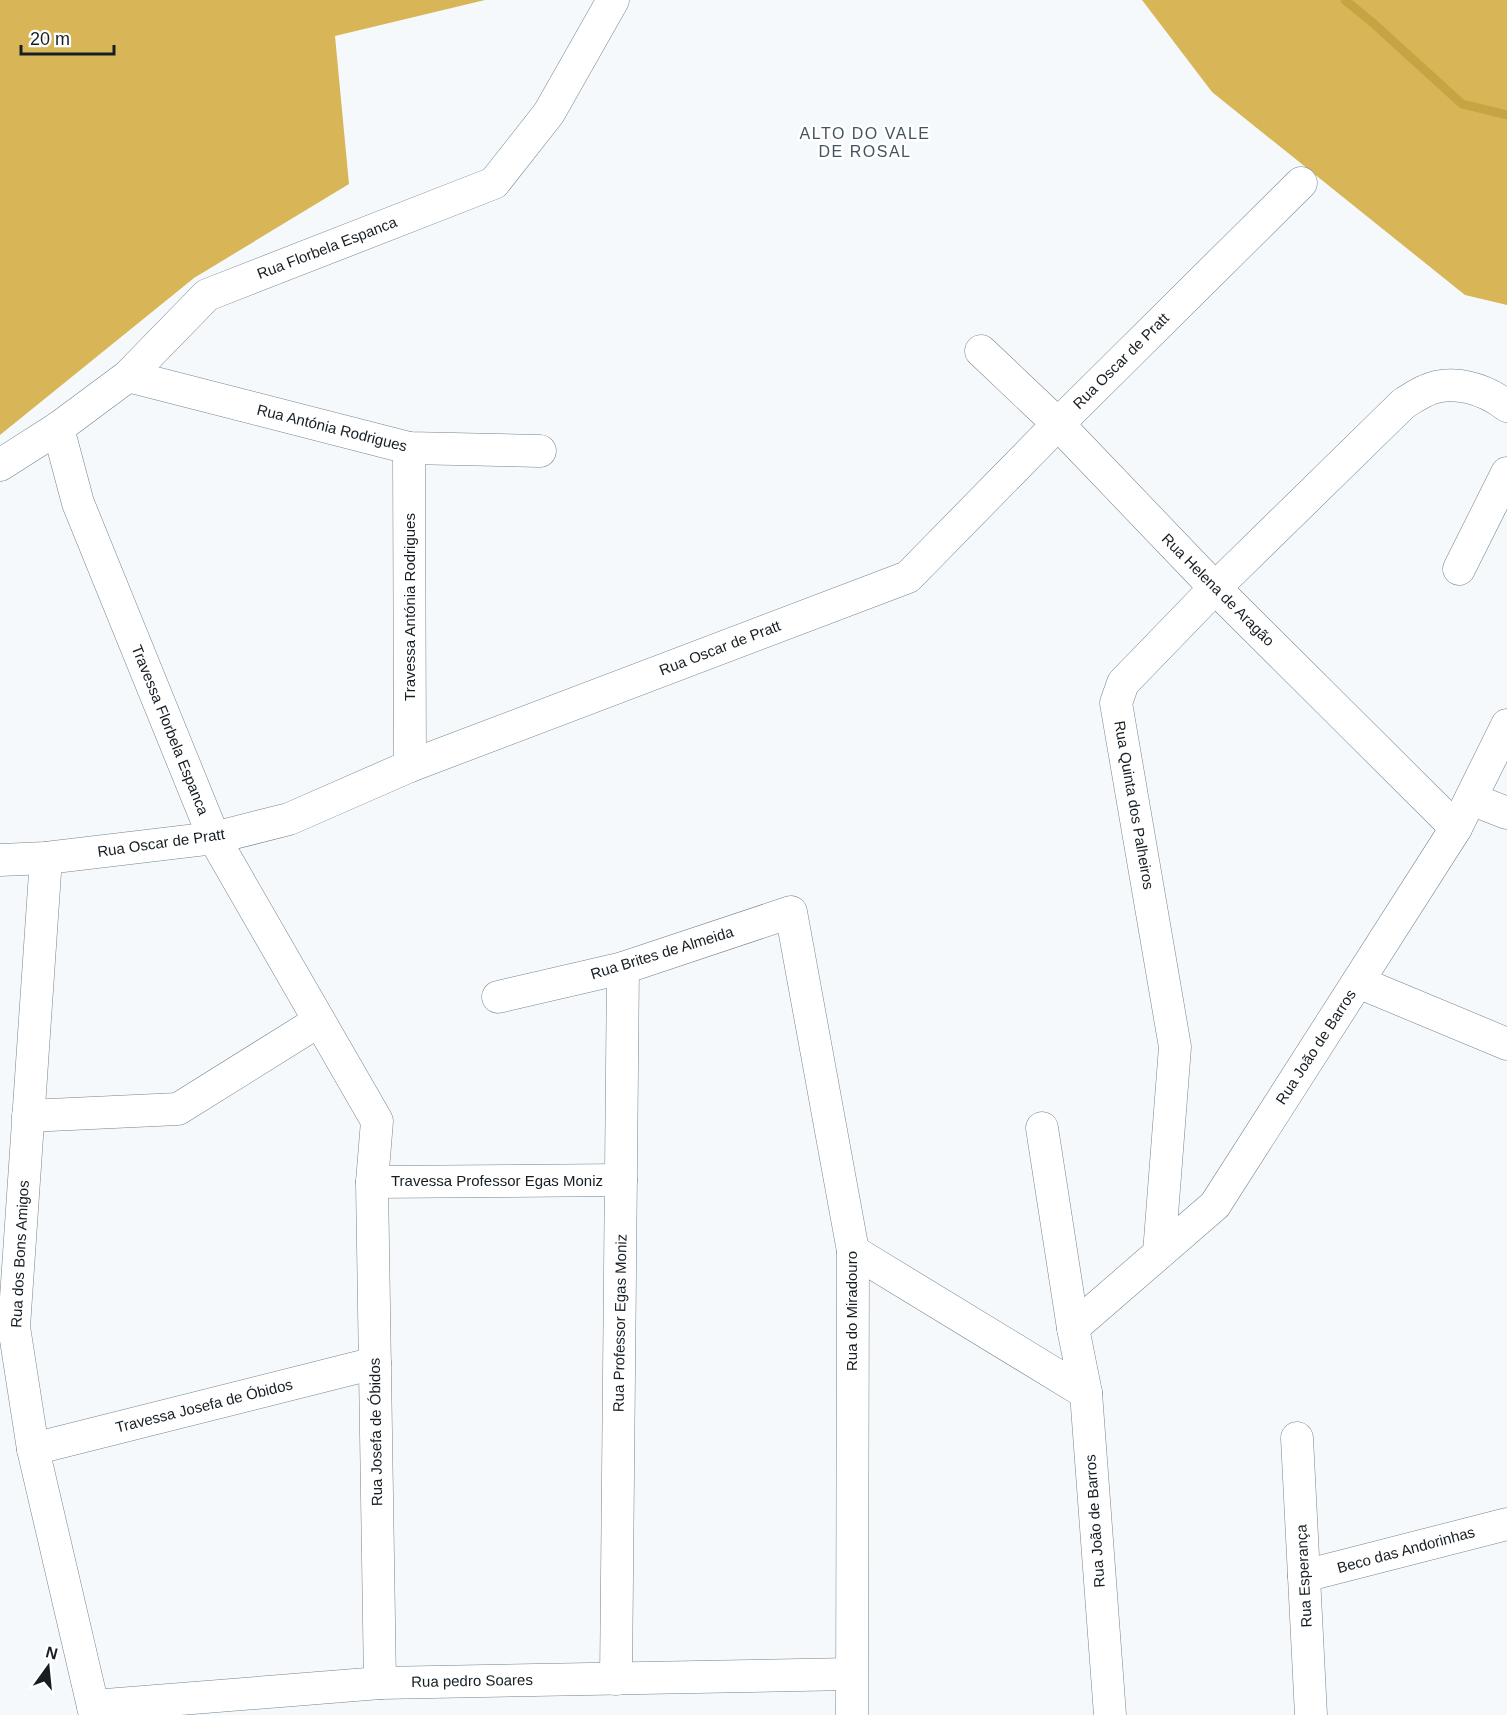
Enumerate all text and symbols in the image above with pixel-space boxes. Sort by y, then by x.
scale bar [21,18,114,56]
text: 20 m [30,29,70,49]
district label: ALTO DO VALE DE ROSAL [800,125,930,160]
street label: Rua Florbela Espanca [254,213,400,282]
street label: Rua Oscar de Pratt [1069,309,1173,412]
street label: Rua Antónia Rodrigues [255,401,409,454]
street label: Travessa Antónia Rodrigues [401,513,418,701]
street label: Rua Helena de Aragão [1159,530,1278,649]
street label: Rua Oscar de Pratt [657,616,784,678]
street label: Travessa Florbela Espanca [128,642,213,818]
street label: Rua Quinta dos Palheiros [1111,719,1158,891]
street label: Rua Oscar de Pratt [96,825,227,860]
street label: Rua Brites de Almeida [588,923,736,982]
street label: Rua João de Barros [1272,986,1359,1107]
street label: Travessa Professor Egas Moniz [391,1172,603,1189]
street label: Rua dos Bons Amigos [7,1180,32,1328]
street label: Rua Professor Egas Moniz [609,1234,630,1412]
street label: Rua do Miradouro [843,1251,860,1371]
street label: Rua Josefa de Óbidos [366,1358,385,1506]
street label: Travessa Josefa de Óbidos [114,1375,294,1436]
street label: Rua João de Barros [1081,1454,1108,1588]
street label: Rua Esperança [1292,1523,1315,1628]
street label: Beco das Andorinhas [1335,1523,1477,1576]
north arrow [18,1637,78,1697]
text: N [44,1643,60,1663]
street label: Rua pedro Soares [411,1671,533,1690]

